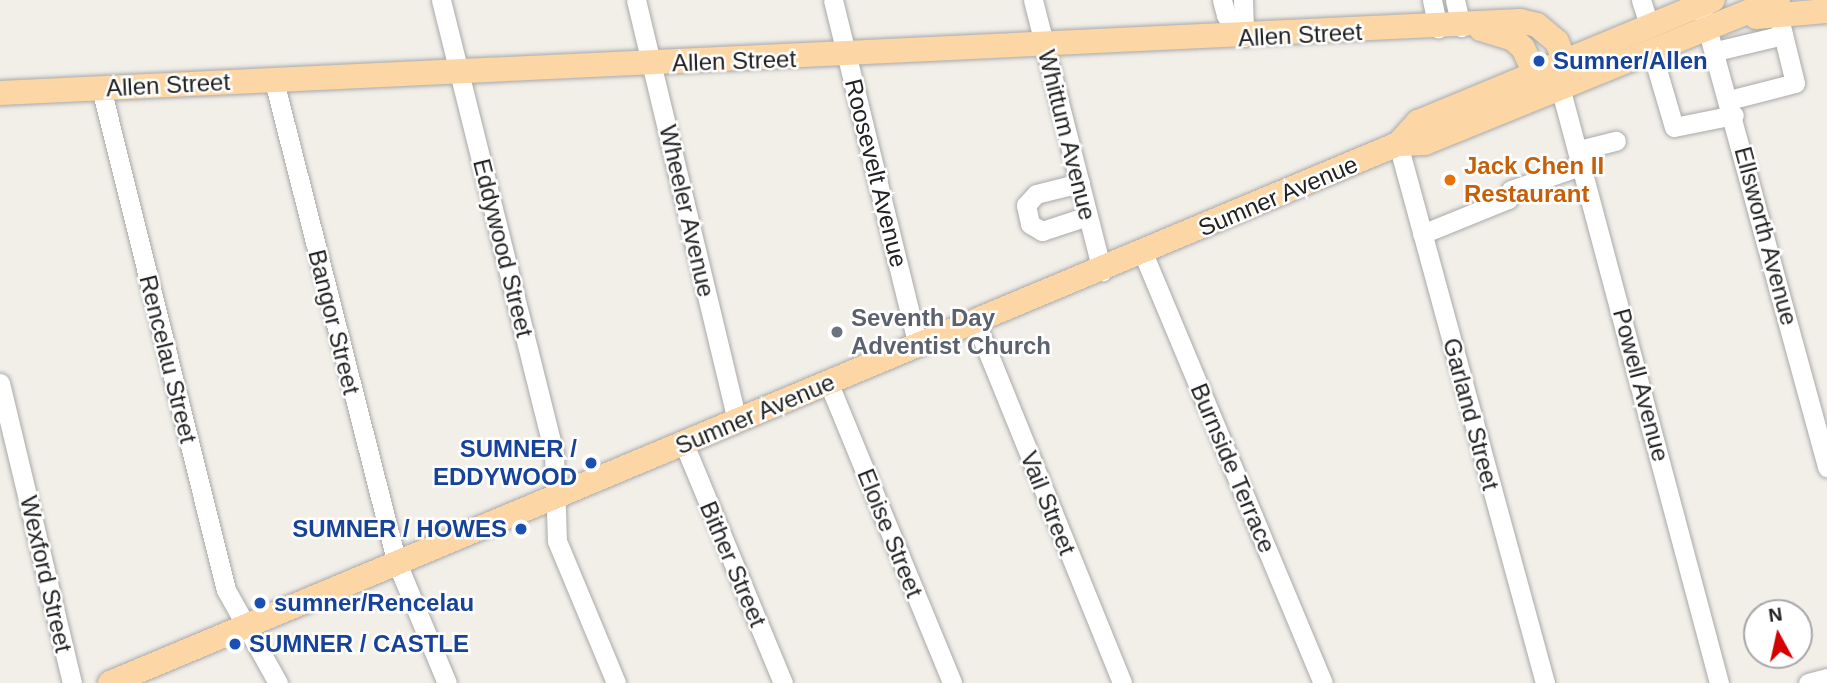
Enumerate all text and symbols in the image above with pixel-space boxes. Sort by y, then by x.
street label: Allen Street [1237,17,1363,53]
street label: Allen Street [672,44,796,78]
street label: Whittum Avenue [1032,46,1102,224]
place label: Sumner/Allen [1553,47,1708,75]
marker: Sumner/Allen [1531,53,1547,69]
street label: Allen Street [105,67,231,103]
street label: Roosevelt Avenue [839,75,913,271]
street label: Wheeler Avenue [653,122,721,300]
street label: Ellsworth Avenue [1728,143,1804,329]
street label: Sumner Avenue [1193,149,1363,243]
place label: Jack Chen II Restaurant [1464,152,1604,208]
street label: Eddywood Street [467,156,539,340]
marker: Jack Chen II Restaurant [1442,172,1458,188]
street label: Bangor Street [302,247,366,397]
street label: Rencelau Street [133,272,203,446]
place label: Seventh Day Adventist Church [851,304,1051,360]
street label: Powell Avenue [1607,305,1675,465]
marker: Seventh Day Adventist Church [829,324,845,340]
street label: Garland Street [1437,335,1505,493]
street label: Sumner Avenue [670,367,840,461]
street label: Burnside Terrace [1184,379,1282,557]
place label: SUMNER / EDDYWOOD [433,435,577,491]
street label: Vail Street [1014,447,1082,559]
marker: SUMNER / EDDYWOOD [583,455,599,471]
street label: Eloise Street [851,465,929,601]
street label: Wexford Street [14,493,78,655]
street label: Bither Street [694,497,772,631]
place label: SUMNER / HOWES [292,515,507,543]
marker: SUMNER / HOWES [513,521,529,537]
place label: sumner/Rencelau [274,589,474,617]
marker: sumner/Rencelau [252,595,268,611]
north arrow [1743,599,1813,669]
text: N [1767,603,1784,626]
place label: SUMNER / CASTLE [249,630,469,658]
marker: SUMNER / CASTLE [227,636,243,652]

